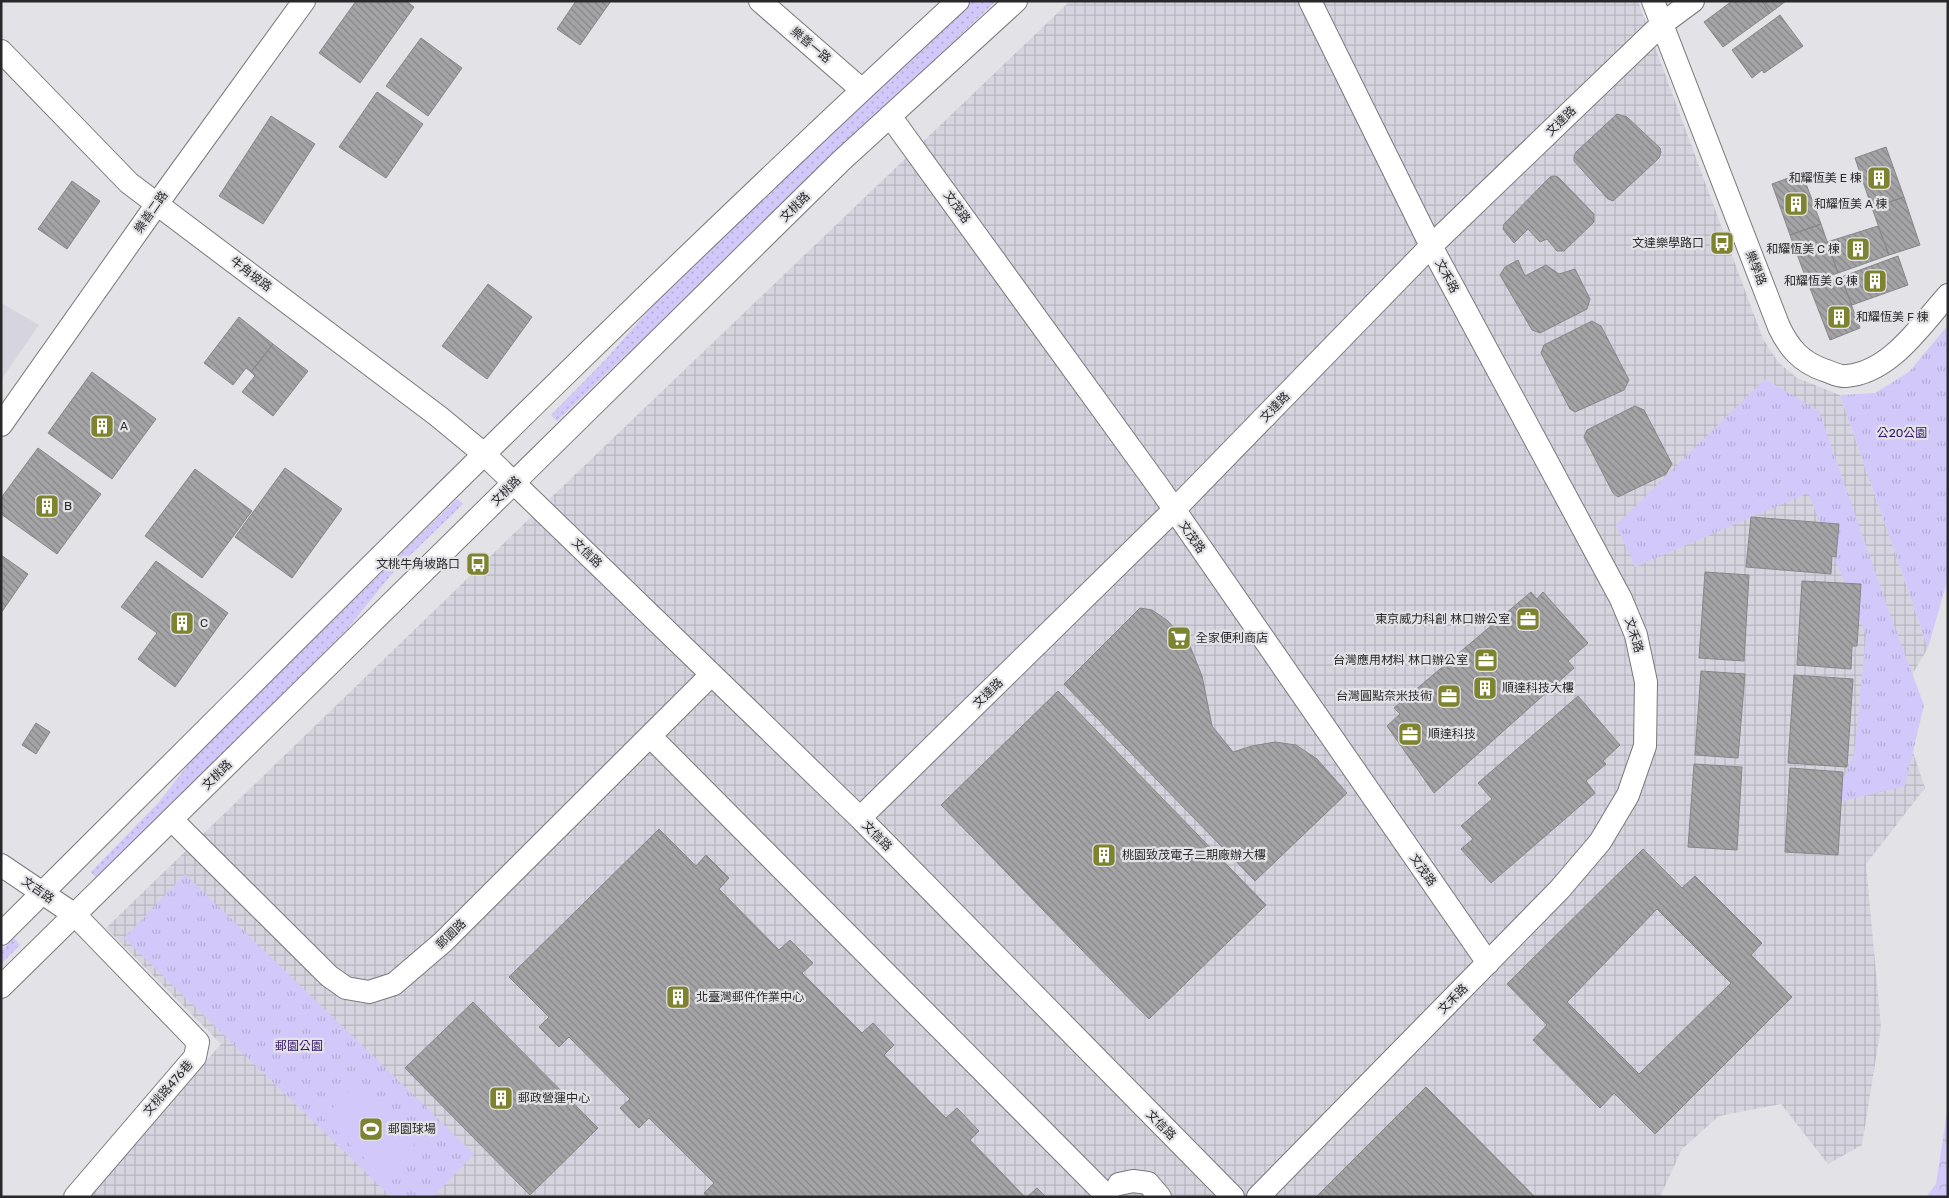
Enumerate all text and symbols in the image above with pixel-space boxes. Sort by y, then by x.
street label: 樂善一路 [788,24,834,66]
street label: 文達路 [1543,103,1579,139]
building icon: 和耀恆美 E 棟 [1866,165,1892,191]
place label: 和耀恆美 E 棟 [1789,171,1862,185]
street label: 樂善二路 [131,188,171,236]
street label: 文茂路 [941,188,973,226]
street label: 文桃路 [777,189,813,225]
building icon: 和耀恆美 A 棟 [1783,191,1809,217]
place label: 和耀恆美 A 棟 [1814,197,1888,211]
bus stop icon: 文達樂學路口 [1709,230,1735,256]
place label: 文達樂學路口 [1632,236,1704,250]
building icon: 和耀恆美 C 棟 [1845,236,1871,262]
place label: 和耀恆美 C 棟 [1766,242,1840,256]
street label: 樂學路 [1743,249,1769,287]
street label: 牛角坡路 [228,254,274,294]
street label: 文禾路 [1432,257,1462,295]
building icon: 和耀恆美 G 棟 [1862,268,1888,294]
place label: 和耀恆美 G 棟 [1784,274,1858,288]
building icon: 和耀恆美 F 棟 [1826,304,1852,330]
place label: 和耀恆美 F 棟 [1856,310,1929,324]
street label: 文達路 [1257,389,1293,425]
building icon: A [89,413,115,439]
place label: A [120,419,128,433]
park label: 公20公園 [1877,426,1927,440]
street label: 文桃路 [488,473,524,509]
building icon: B [34,493,60,519]
place label: B [64,499,72,513]
street label: 文茂路 [1176,518,1208,556]
street label: 文信路 [569,535,605,571]
bus stop icon: 文桃牛角坡路口 [465,551,491,577]
place label: 文桃牛角坡路口 [376,557,460,571]
office icon: 東京威力科創 林口辦公室 [1515,606,1541,632]
building icon: C [169,610,195,636]
place label: 東京威力科創 林口辦公室 [1375,612,1510,626]
place label: C [200,616,208,630]
street label: 文禾路 [1622,616,1646,654]
supermarket icon: 全家便利商店 [1166,625,1192,651]
place label: 全家便利商店 [1196,631,1268,645]
office icon: 台灣應用材料 林口辦公室 [1473,647,1499,673]
place label: 台灣應用材料 林口辦公室 [1333,653,1468,667]
street label: 文達路 [970,675,1006,711]
building icon: 順達科技大樓 [1472,675,1498,701]
place label: 順達科技大樓 [1502,681,1574,695]
office icon: 台灣圓點奈米技術 [1436,683,1462,709]
place label: 台灣圓點奈米技術 [1336,689,1432,703]
office icon: 順達科技 [1397,721,1423,747]
place label: 順達科技 [1428,727,1476,741]
street label: 文桃路 [199,757,235,793]
street label: 文信路 [859,818,895,854]
building icon: 桃園致茂電子二期廠辦大樓 [1091,842,1117,868]
place label: 桃園致茂電子二期廠辦大樓 [1122,848,1266,862]
street label: 文茂路 [1407,851,1439,889]
street label: 文吉路 [19,874,57,906]
street label: 郵園路 [433,916,469,952]
street label: 文禾路 [1435,981,1471,1017]
building icon: 北臺灣郵件作業中心 [665,984,691,1010]
place label: 北臺灣郵件作業中心 [696,990,804,1004]
park label: 郵園公園 [275,1039,323,1053]
street label: 文桃路476巷 [140,1058,196,1118]
building icon: 郵政營運中心 [488,1085,514,1111]
place label: 郵政營運中心 [518,1091,590,1105]
street label: 文信路 [1143,1107,1179,1143]
sports icon: 郵園球場 [358,1116,384,1142]
place label: 郵園球場 [388,1122,436,1136]

